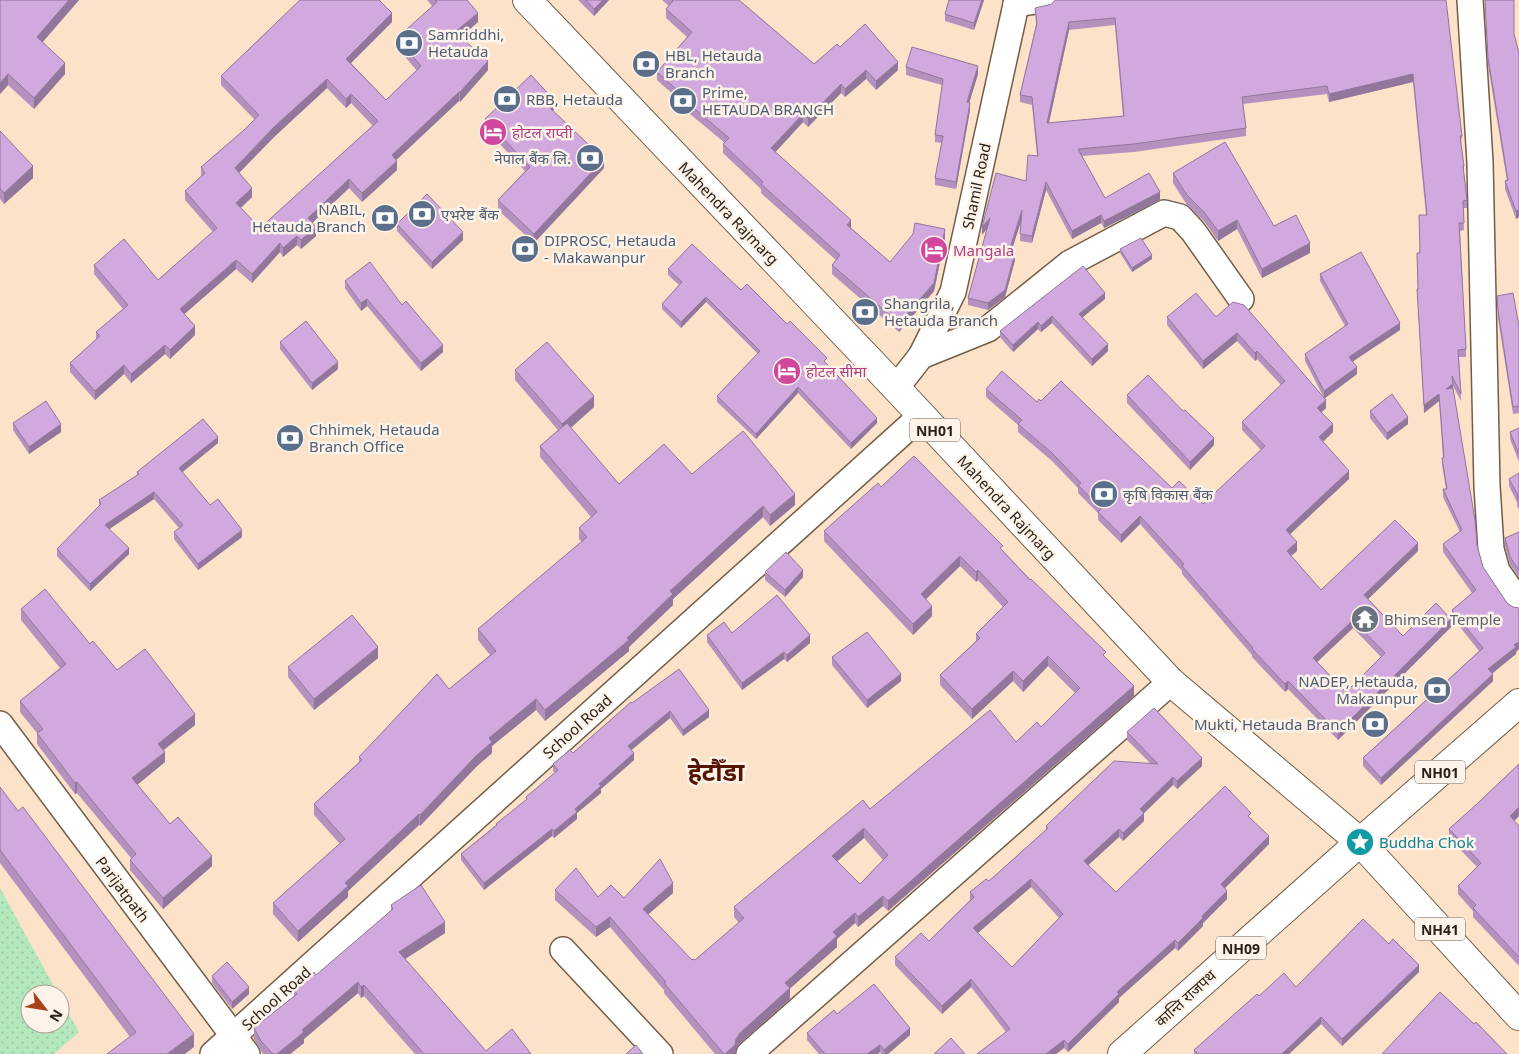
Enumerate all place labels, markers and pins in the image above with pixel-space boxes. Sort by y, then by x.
place label: Samriddhi, Hetauda [428,24,504,61]
bank icon: Samriddhi, Hetauda [394,28,424,58]
place label: HBL, Hetauda Branch [665,45,762,82]
bank icon: HBL, Hetauda Branch [631,49,661,79]
place label: Prime, HETAUDA BRANCH [702,82,834,119]
bank icon: RBB, Hetauda [492,84,522,114]
bank icon: Prime, HETAUDA BRANCH [668,86,698,116]
place label: RBB, Hetauda [526,89,623,109]
hotel icon: होटल राप्ती [478,117,508,147]
place label: होटल राप्ती [512,122,574,142]
bank icon: नेपाल बैंक लि. [575,143,605,173]
place label: नेपाल बैंक लि. [494,148,571,168]
place label: NABIL, Hetauda Branch [252,199,366,236]
bank icon: एभरेष्ट बैंक [407,199,437,229]
bank icon: NABIL, Hetauda Branch [370,203,400,233]
place label: एभरेष्ट बैंक [441,204,499,224]
place label: DIPROSC, Hetauda - Makawanpur [544,230,676,267]
bank icon: DIPROSC, Hetauda - Makawanpur [510,234,540,264]
hotel icon: Mangala [919,235,949,265]
place label: Mangala [953,240,1014,260]
place label: Shangrila, Hetauda Branch [884,293,998,330]
bank icon: Shangrila, Hetauda Branch [850,297,880,327]
hotel icon: होटल सीमा [772,356,802,386]
place label: होटल सीमा [806,361,867,381]
place label: Chhimek, Hetauda Branch Office [309,419,440,456]
bank icon: Chhimek, Hetauda Branch Office [275,423,305,453]
bank icon: कृषि विकास बैंक [1089,479,1119,509]
place label: कृषि विकास बैंक [1123,484,1213,505]
temple icon: Bhimsen Temple [1350,604,1380,634]
place label: Bhimsen Temple [1384,609,1501,629]
place label: NADEP, Hetauda, Makaunpur [1298,671,1418,708]
bank icon: NADEP, Hetauda, Makaunpur [1422,675,1452,705]
bank icon: Mukti, Hetauda Branch [1360,709,1390,739]
place label: Mukti, Hetauda Branch [1194,714,1356,734]
place icon: Buddha Chok [1345,827,1375,857]
place label: Buddha Chok [1379,832,1474,852]

